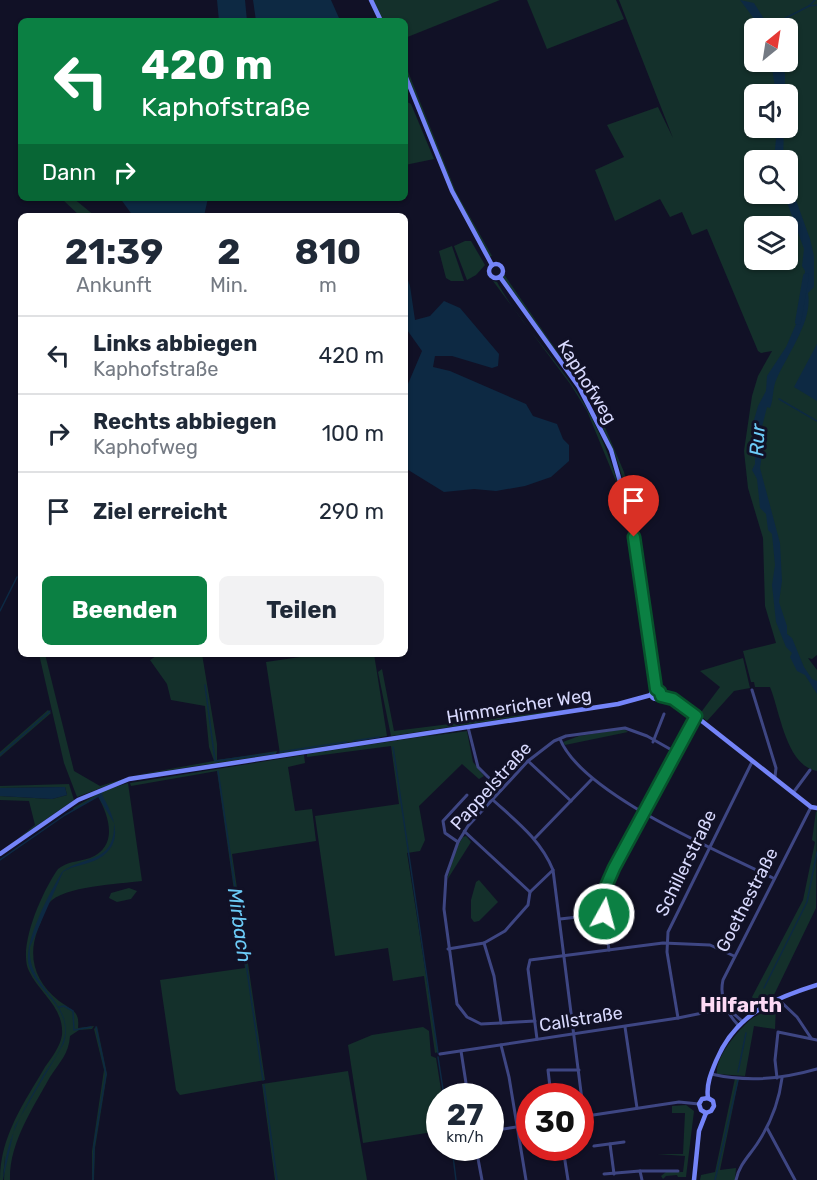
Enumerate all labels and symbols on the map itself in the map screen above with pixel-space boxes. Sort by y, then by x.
north arrow [744,18,798,72]
street label: Kaphofweg [553,336,621,428]
water label: Rur [744,422,770,457]
pin [608,475,659,537]
street label: Himmericher Weg [445,684,593,728]
street label: Pappelstraße [446,737,536,835]
street label: Schillerstraße [651,806,721,920]
street label: Goethestraße [711,844,783,956]
position arrow [572,882,636,946]
water label: Mirbach [223,886,257,964]
district label: Hilfarth [700,992,782,1017]
street label: Callstraße [538,1002,624,1036]
speed limit sign: 30 [516,1083,594,1161]

